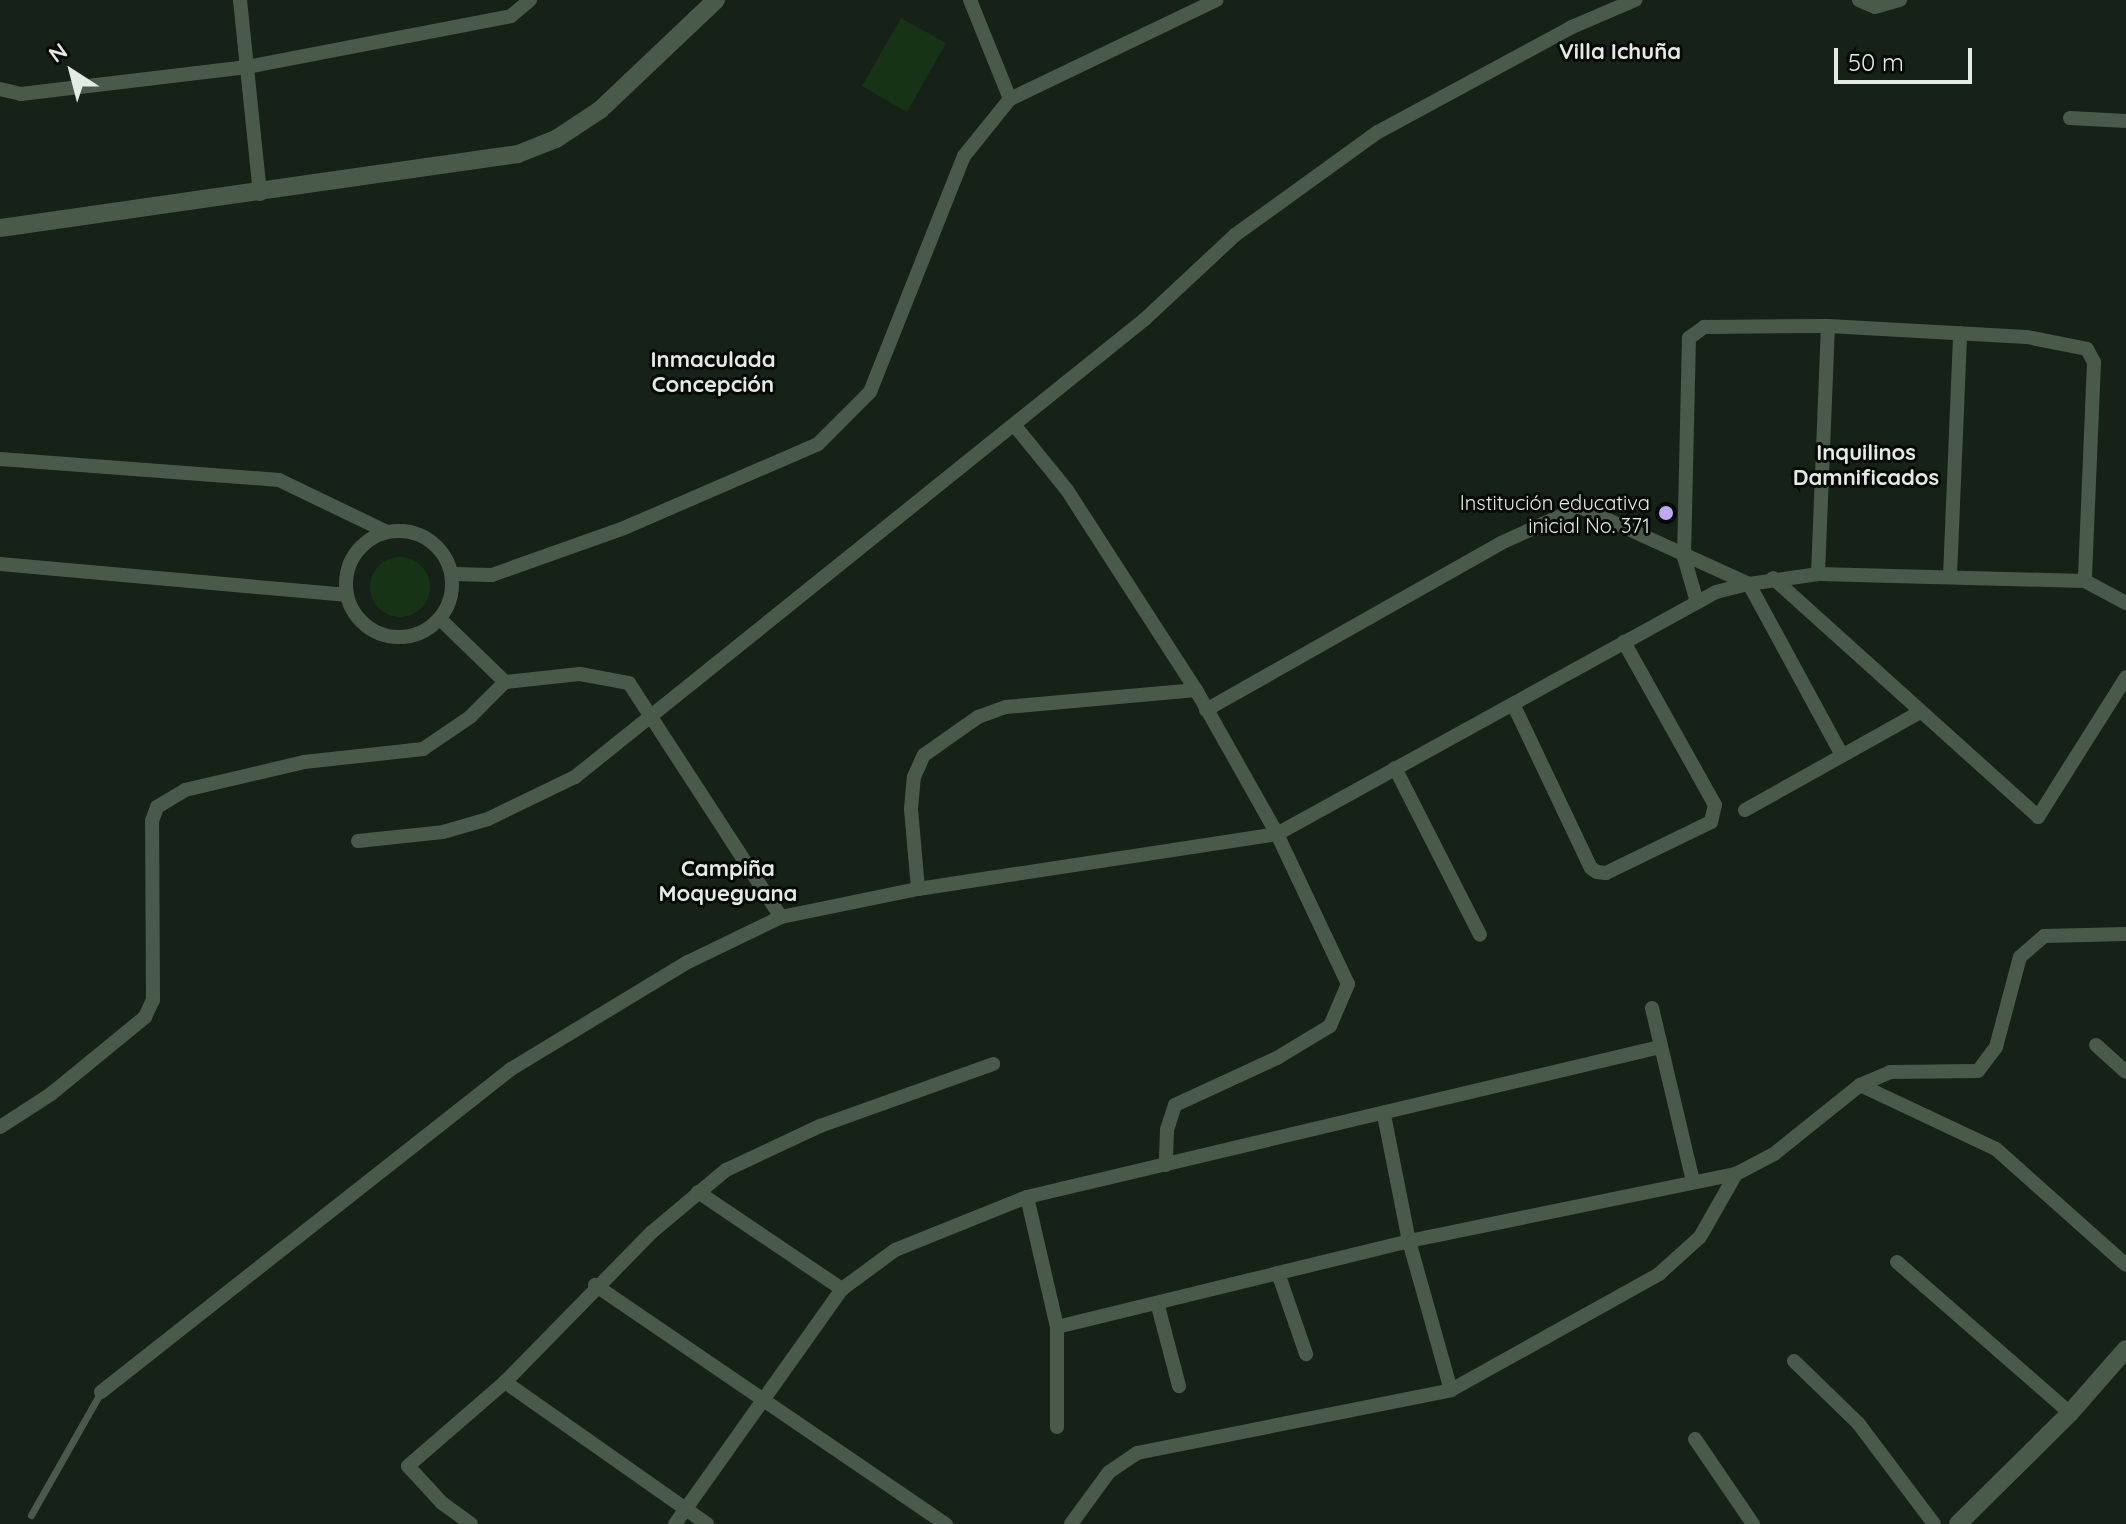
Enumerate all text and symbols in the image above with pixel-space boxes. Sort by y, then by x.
north arrow [32,32,112,112]
scale bar [1838,32,1976,82]
text: N [43,37,73,69]
district label: Villa Ichuña [1559,39,1681,65]
text: 50 m [1848,47,1904,77]
district label: Inmaculada Concepción [650,346,776,398]
district label: Inquilinos Damnificados [1793,439,1939,490]
place label: Institución educativa inicial No. 371 [1460,490,1650,537]
marker: Institución educativa inicial No. 371 [1657,504,1675,522]
district label: Campiña Moqueguana [659,855,797,906]

